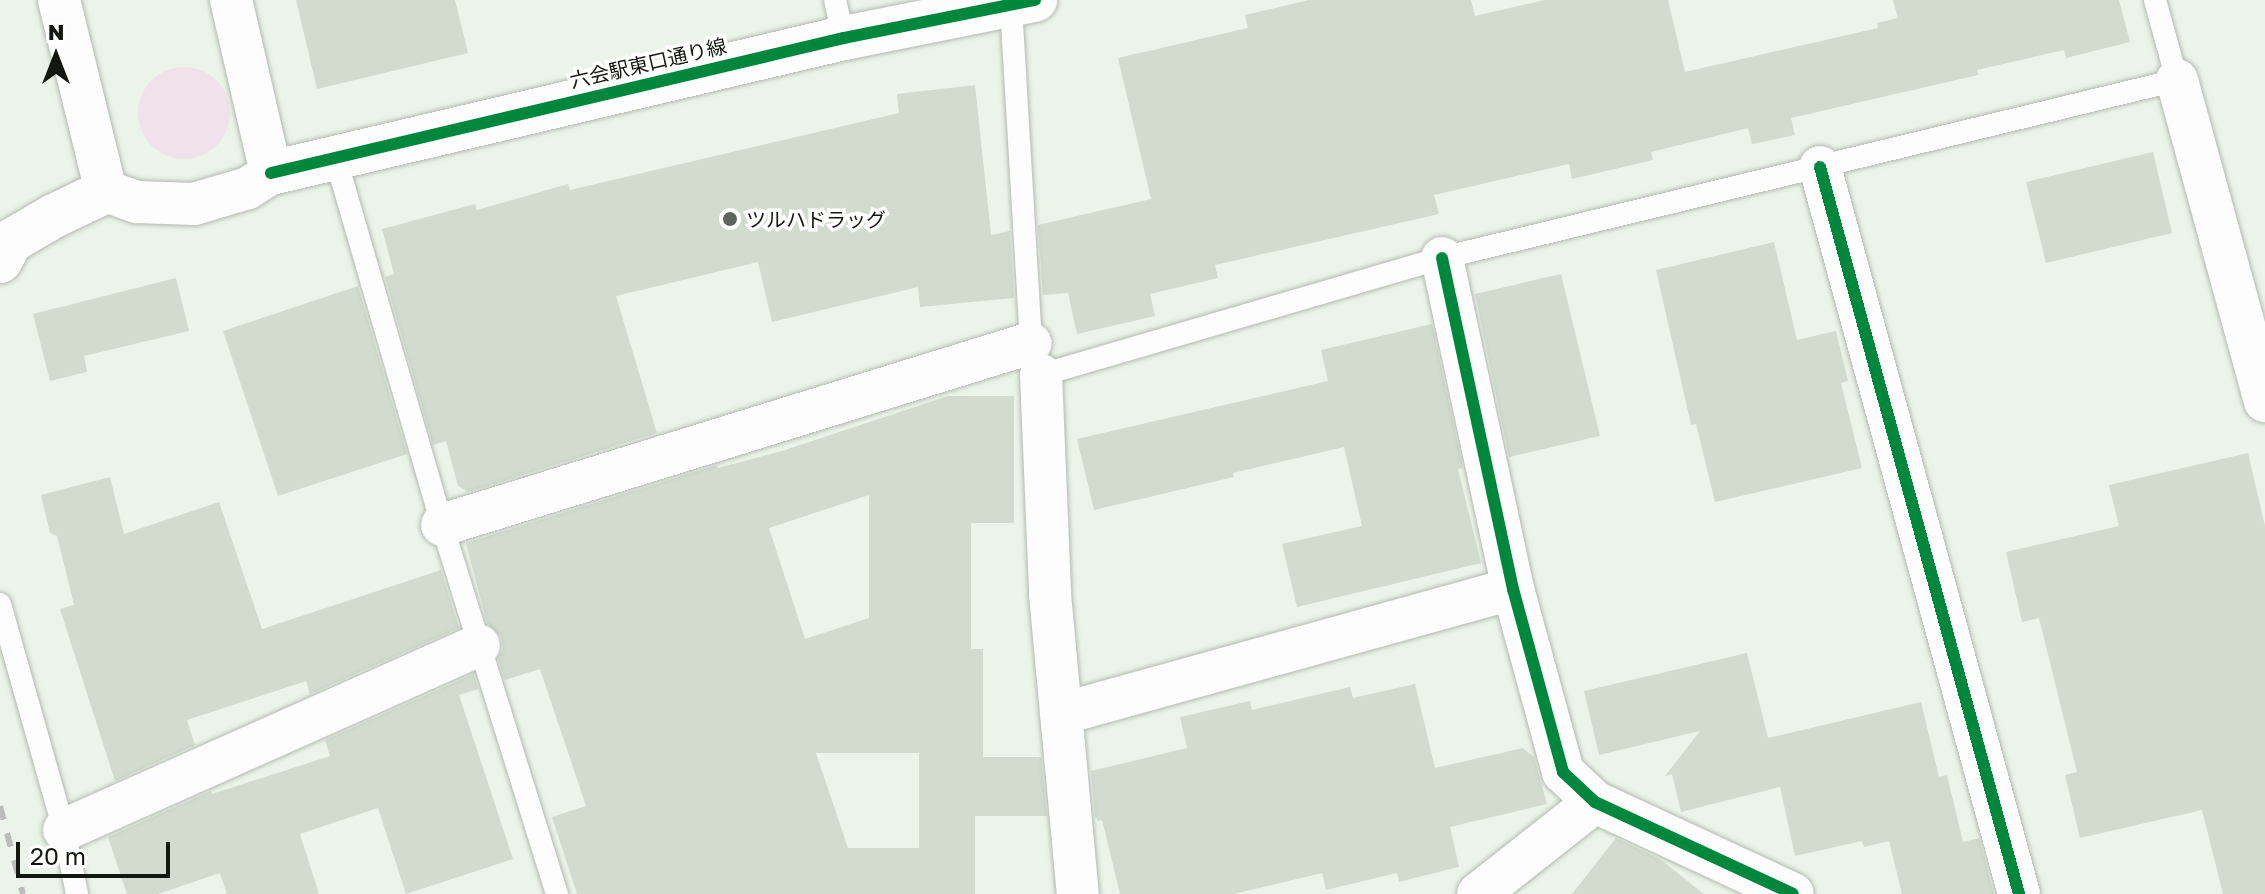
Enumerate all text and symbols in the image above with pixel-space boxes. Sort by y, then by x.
north arrow [16,16,96,96]
text: N [48,18,64,45]
street label: 六会駅東口通り線 [567,33,729,93]
place label: ツルハドラッグ [746,207,886,231]
marker: ツルハドラッグ [721,210,739,228]
scale bar [20,826,174,876]
text: 20 m [30,841,86,870]

